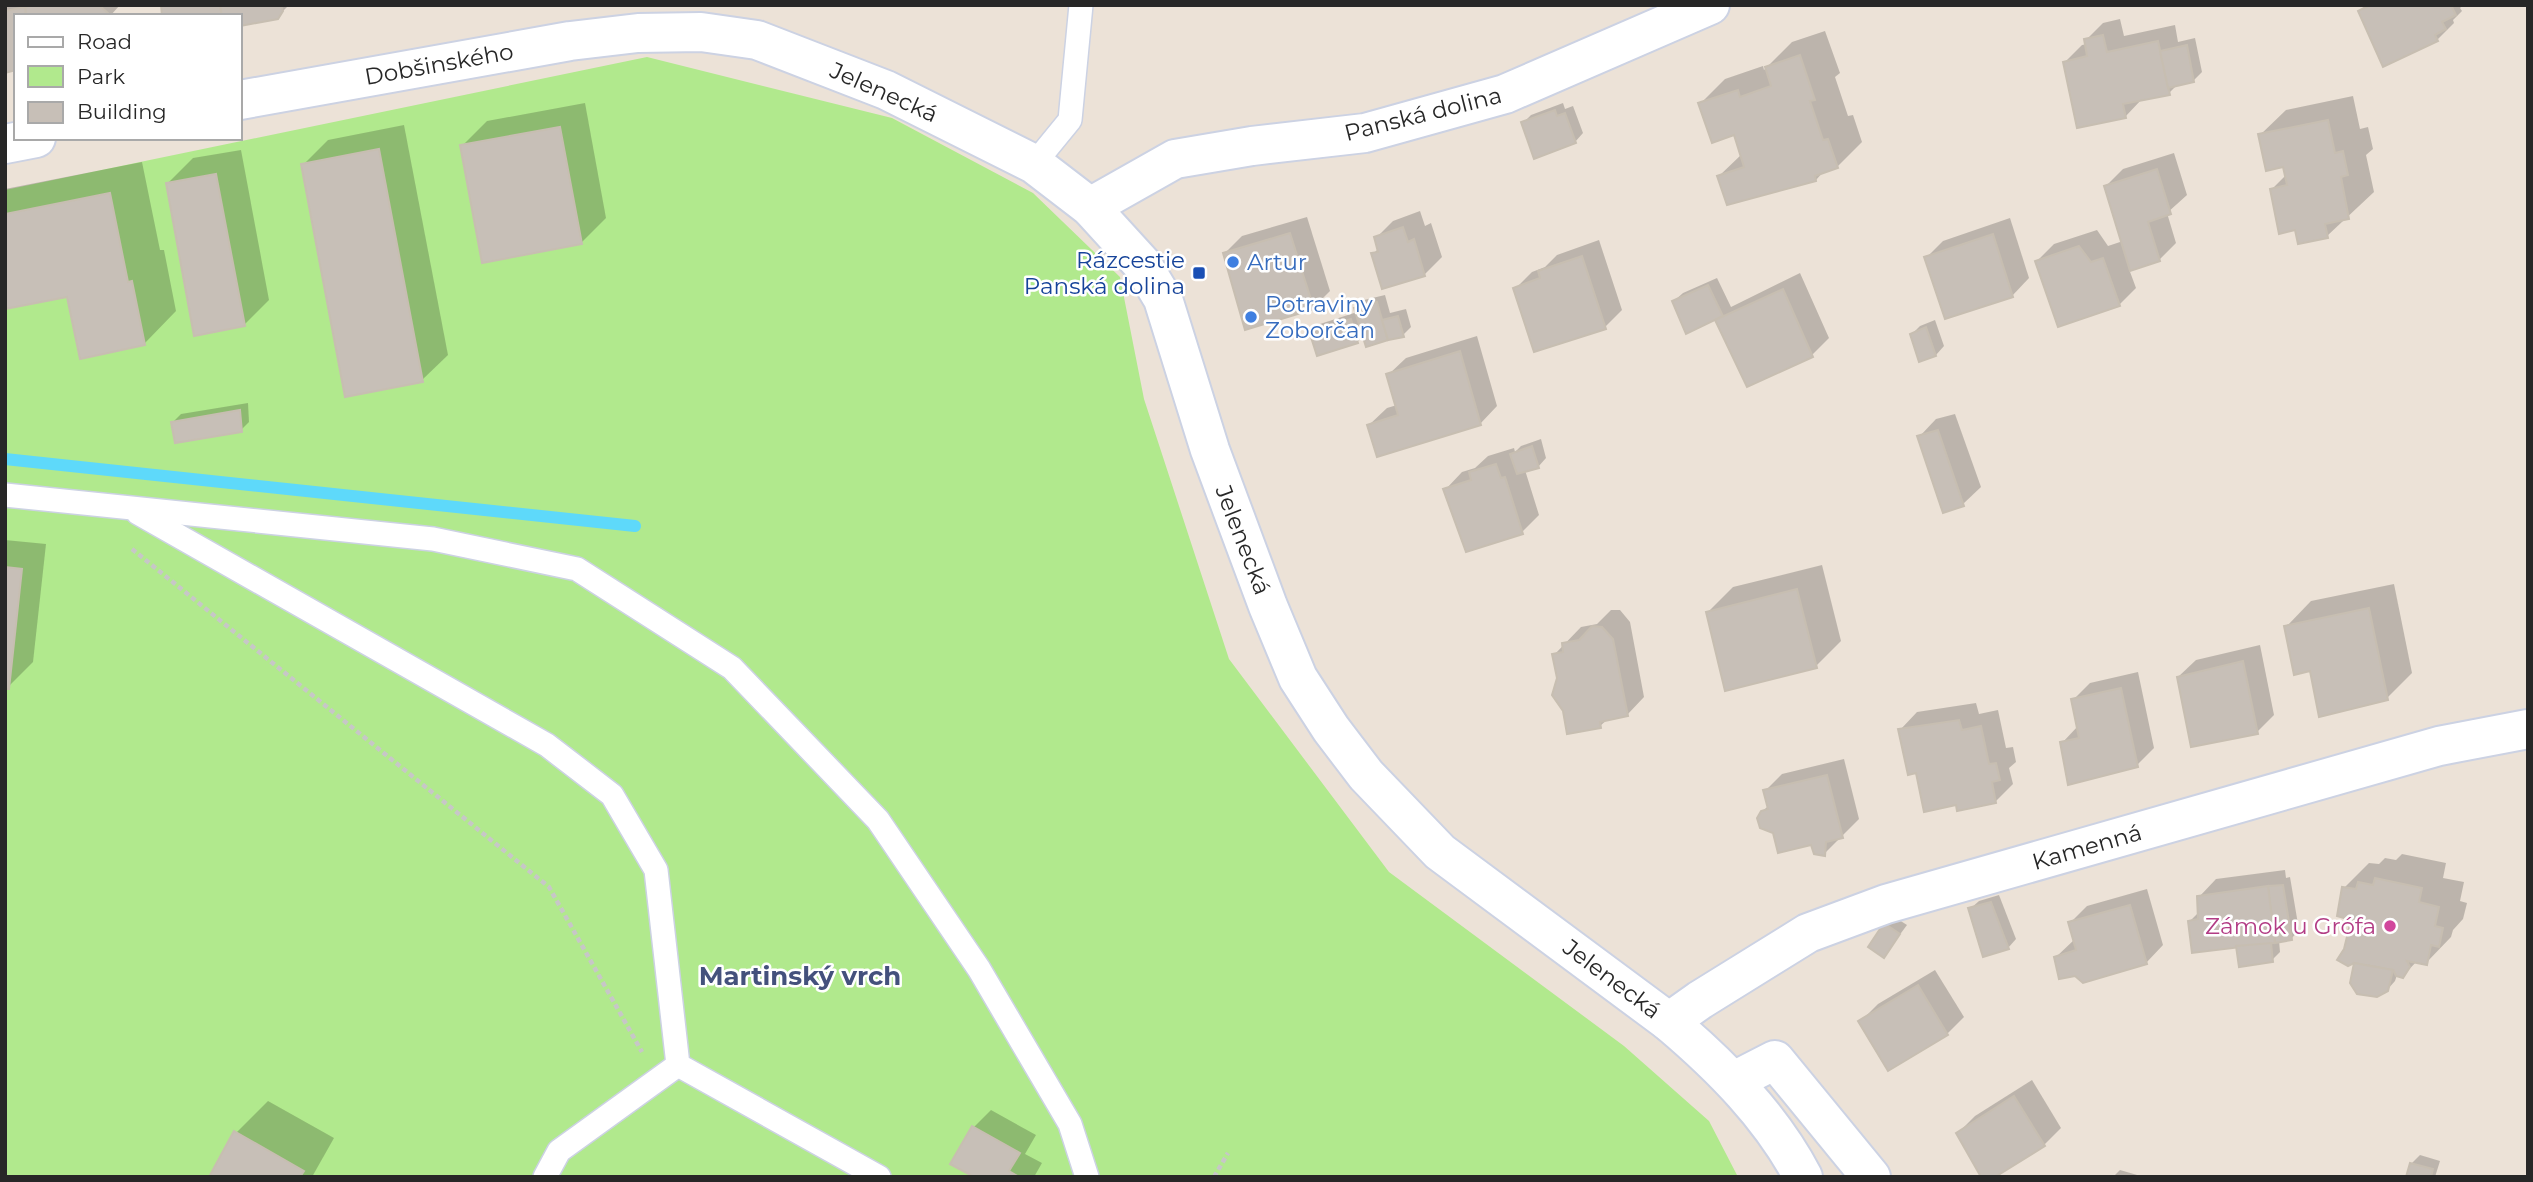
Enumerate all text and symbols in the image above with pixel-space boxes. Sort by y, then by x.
legend [14,14,242,140]
text: Road [77,29,132,54]
street label: Dobšinského [363,37,515,91]
street label: Jelenecká [825,55,942,128]
text: Park [77,64,125,89]
street label: Panská dolina [1341,81,1505,147]
text: Building [77,99,167,124]
place label: Rázcestie Panská dolina [1024,246,1185,300]
place label: Artur [1247,248,1307,276]
marker: Artur [1225,254,1241,270]
marker: Rázcestie Panská dolina [1191,265,1207,281]
place label: Potraviny Zoborčan [1265,290,1375,344]
marker: Potraviny Zoborčan [1243,309,1259,325]
street label: Jelenecká [1209,480,1277,599]
street label: Kamenná [2029,818,2145,876]
place label: Zámok u Grófa [2205,912,2376,940]
marker: Zámok u Grófa [2382,918,2398,934]
street label: Jelenecká [1557,933,1666,1025]
district label: Martinský vrch [699,960,901,992]

